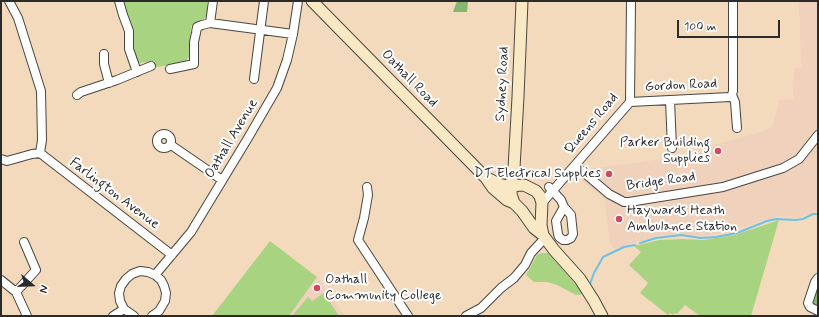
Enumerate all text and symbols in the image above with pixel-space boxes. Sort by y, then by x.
scale bar [679,12,782,38]
text: 100 m [684,19,716,35]
street label: Sydney Road [493,46,513,122]
street label: Oathall Road [377,47,441,111]
street label: Gordon Road [644,76,718,96]
street label: Queens Road [562,90,622,158]
street label: Oathall Avenue [202,96,262,182]
place label: Parker Building Supplies [620,135,710,168]
marker: Parker Building Supplies [713,146,723,156]
street label: Farlington Avenue [66,155,162,233]
place label: DT Electrical Supplies [474,166,601,182]
marker: DT Electrical Supplies [604,169,614,179]
street label: Bridge Road [626,169,696,195]
place label: Haywards Heath Ambulance Station [627,203,737,236]
marker: Haywards Heath Ambulance Station [614,214,624,224]
north arrow [12,265,52,305]
place label: Oathall Community College [325,272,442,304]
text: N [36,283,51,295]
marker: Oathall Community College [312,283,322,293]

